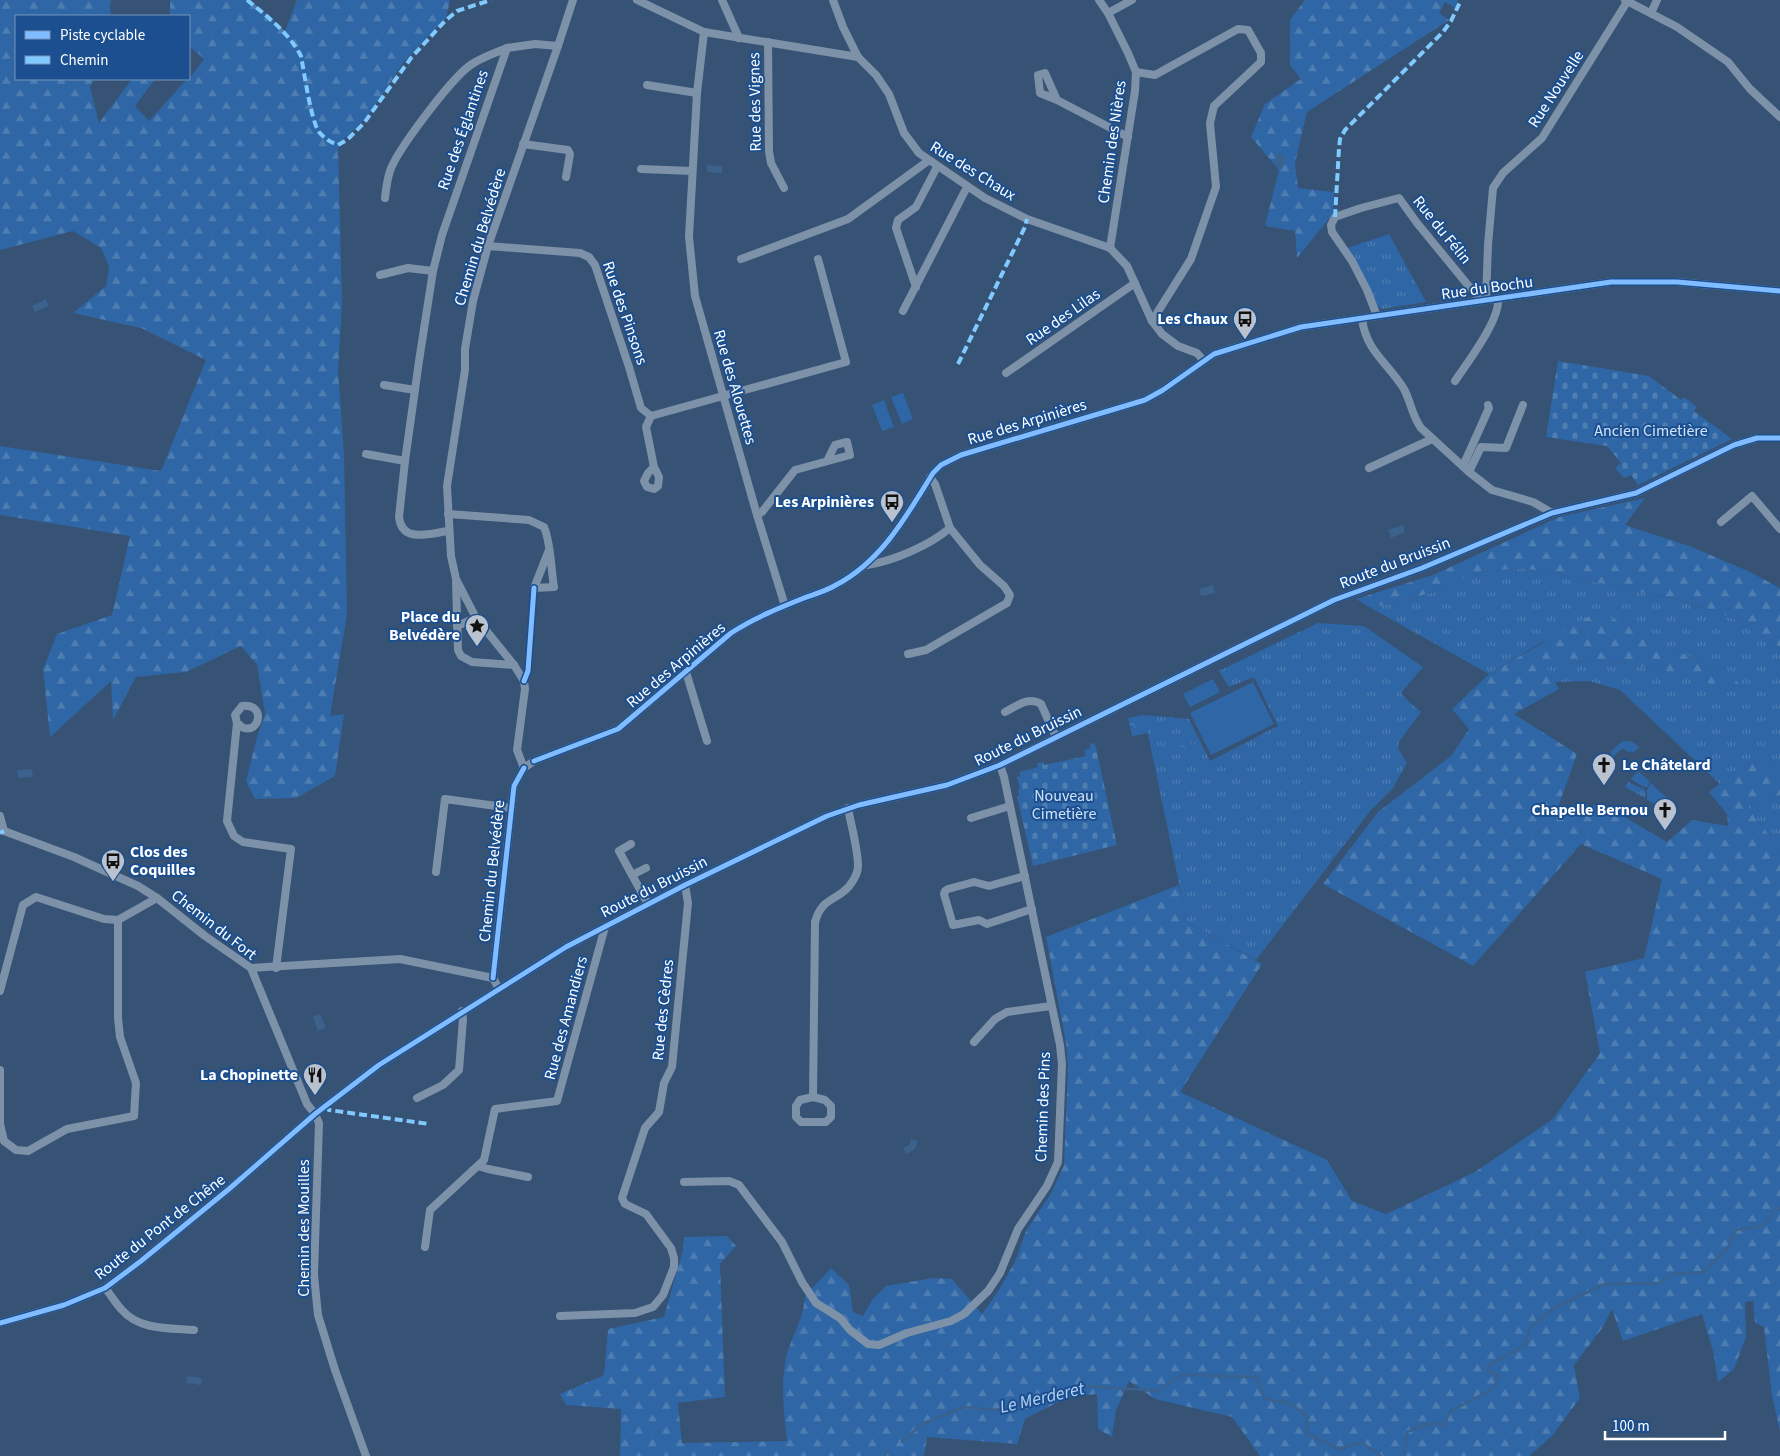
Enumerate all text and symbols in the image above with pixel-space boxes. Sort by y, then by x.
legend [15,15,190,80]
text: Piste cyclable [60,25,145,46]
street label: Rue Nouvelle [1523,46,1589,132]
text: Chemin [60,50,109,71]
street label: Rue des Vignes [743,52,767,152]
street label: Rue des Églantines [432,67,494,193]
street label: Chemin des Nières [1092,79,1132,205]
street label: Rue des Chaux [926,136,1020,206]
street label: Chemin du Belvédère [449,166,511,308]
street label: Rue du Félin [1408,191,1476,269]
street label: Rue des Pinsons [597,258,653,368]
street label: Rue du Bochu [1440,271,1534,305]
street label: Rue des Lilas [1021,283,1105,351]
bus stop icon: Les Chaux [1232,306,1258,340]
place label: Les Chaux [1157,308,1228,330]
street label: Rue des Alouettes [708,327,762,447]
street label: Rue des Arpinières [965,393,1089,451]
park label: Ancien Cimetière [1594,420,1708,442]
bus stop icon: Les Arpinières [879,489,905,523]
place label: Les Arpinières [775,491,874,513]
street label: Route du Bruissin [1336,532,1454,594]
place label: Place du Belvédère [389,606,460,646]
place icon: Place du Belvédère [464,613,490,647]
street label: Rue des Arpinières [622,617,731,713]
street label: Route du Bruissin [971,700,1085,772]
church icon: Le Châtelard [1591,752,1617,786]
place label: Le Châtelard [1622,754,1711,776]
park label: Nouveau Cimetière [1032,785,1096,825]
church icon: Chapelle Bernou [1652,797,1678,831]
street label: Chemin du Belvédère [474,799,510,943]
place label: Chapelle Bernou [1532,799,1648,821]
place label: Clos des Coquilles [130,841,195,881]
bus stop icon: Clos des Coquilles [100,848,126,882]
street label: Route du Bruissin [597,851,711,923]
street label: Chemin du Fort [167,885,262,966]
street label: Rue des Amandiers [539,953,593,1082]
street label: Rue des Cèdres [647,958,679,1062]
street label: Chemin des Pins [1030,1051,1056,1162]
restaurant icon: La Chopinette [302,1062,328,1096]
place label: La Chopinette [200,1064,298,1086]
street label: Chemin des Mouilles [293,1159,315,1297]
street label: Route du Pont de Chêne [90,1169,230,1285]
water label: Le Merderet [997,1376,1088,1420]
scale bar [1605,1408,1725,1440]
text: 100 m [1612,1416,1650,1437]

